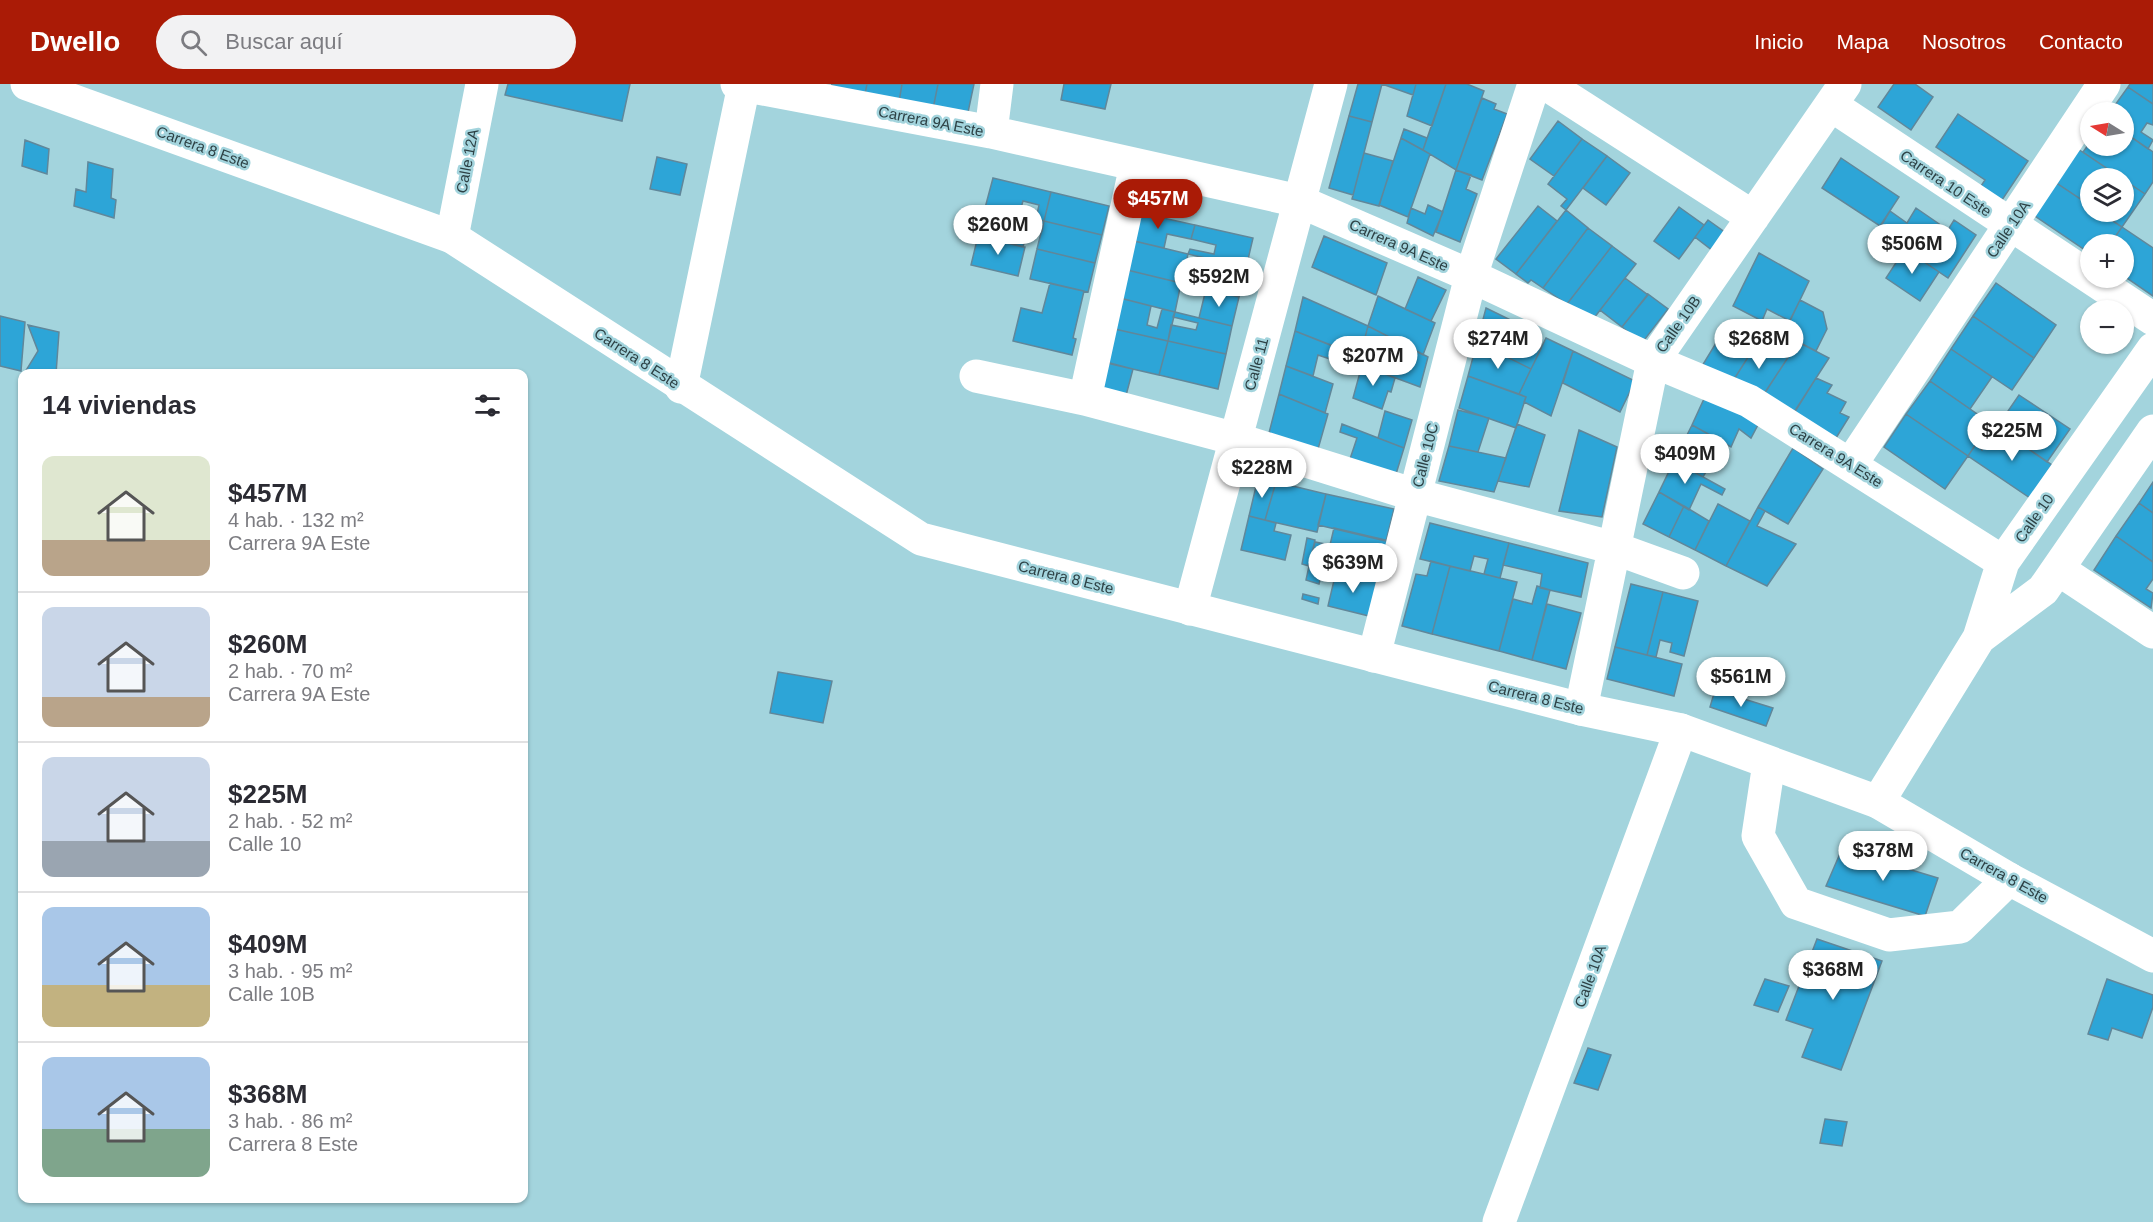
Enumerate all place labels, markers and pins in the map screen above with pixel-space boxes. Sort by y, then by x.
pin: $457M [1116,179,1200,230]
pin: $260M [956,205,1040,256]
pin: $506M [1870,224,1954,275]
pin: $592M [1177,257,1261,308]
pin: $274M [1456,319,1540,370]
pin: $268M [1717,319,1801,370]
pin: $207M [1331,336,1415,387]
pin: $225M [1970,411,2054,462]
pin: $409M [1643,434,1727,485]
pin: $228M [1220,448,1304,499]
pin: $639M [1311,543,1395,594]
pin: $561M [1699,657,1783,708]
pin: $378M [1841,831,1925,882]
pin: $368M [1791,950,1875,1001]

